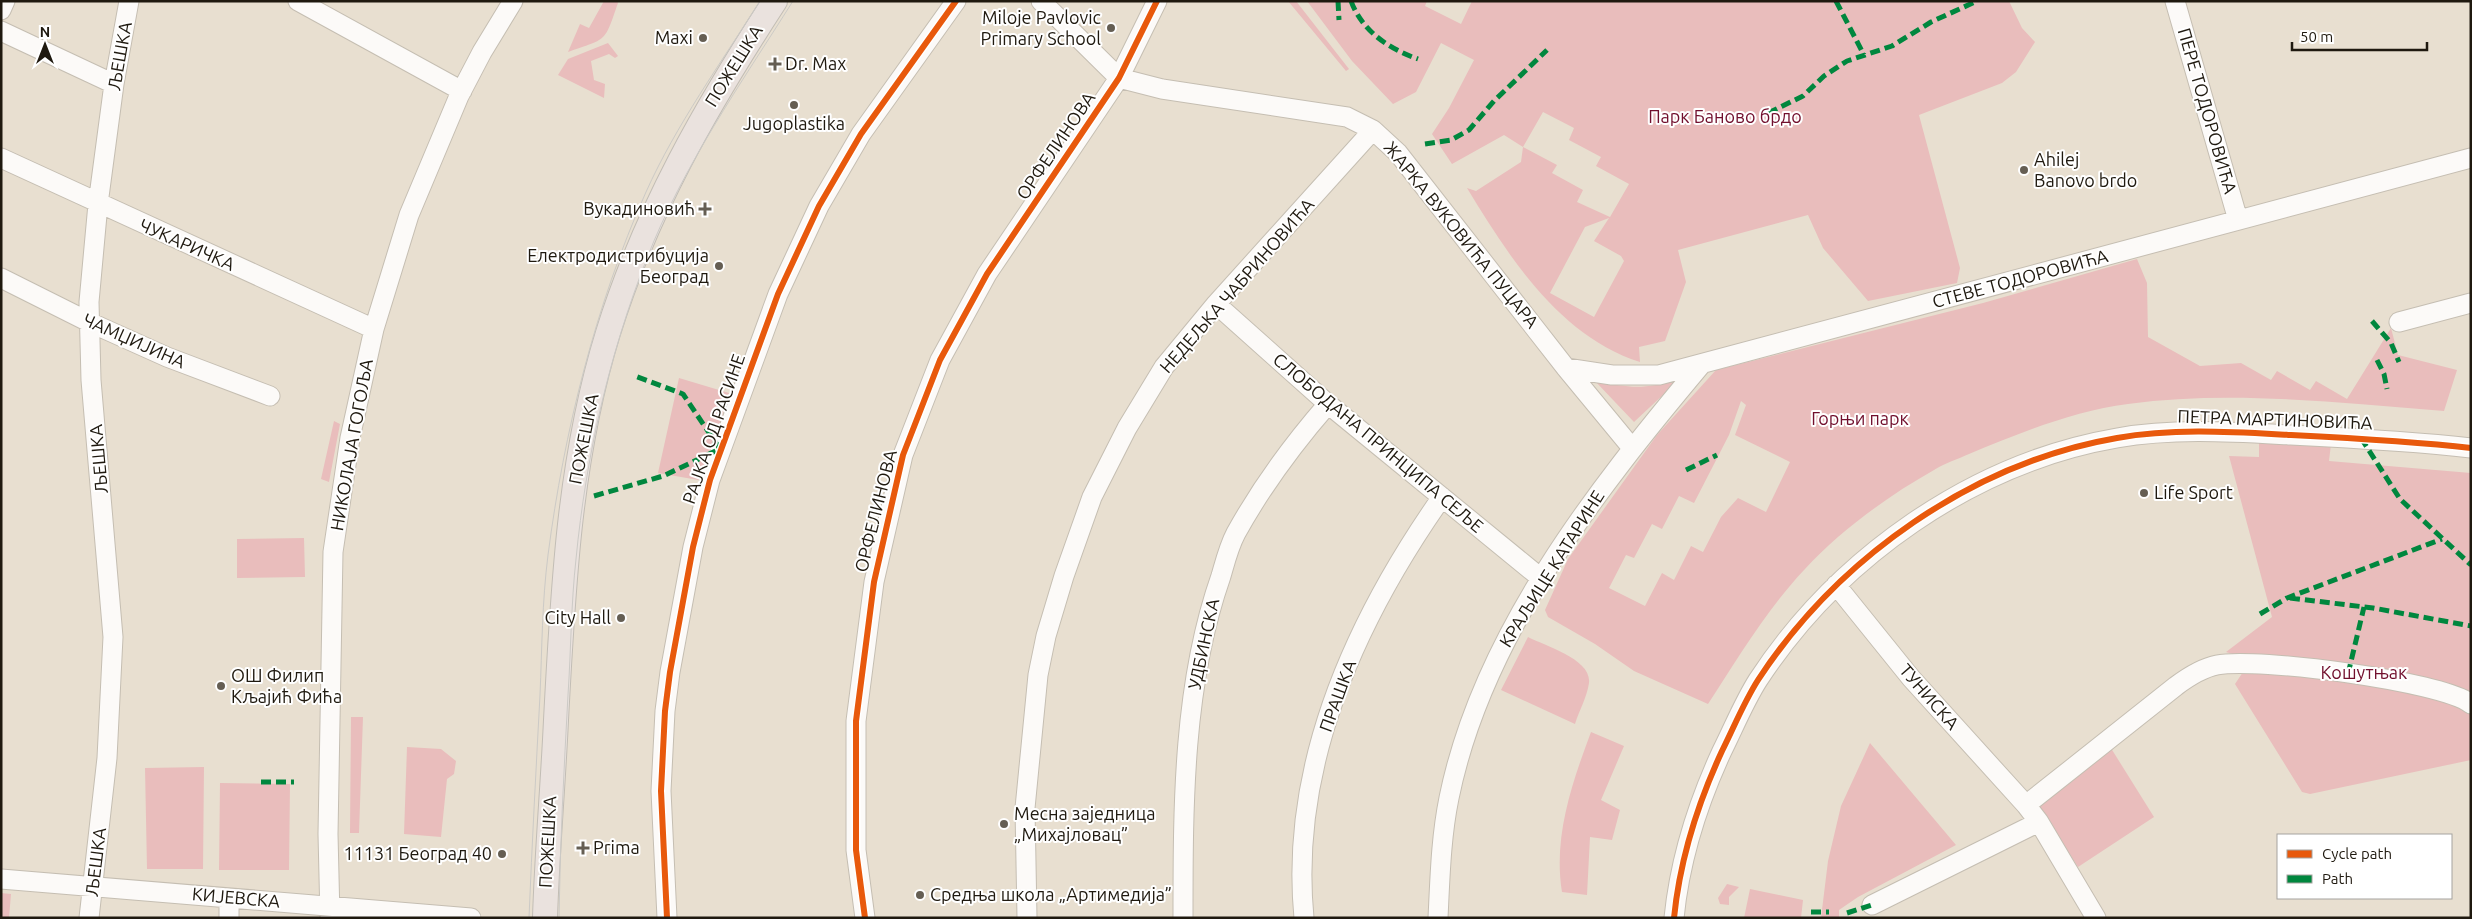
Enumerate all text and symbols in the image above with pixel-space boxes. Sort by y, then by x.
place label: Miloje Pavlovic Primary School [980,7,1101,48]
north arrow [20,20,70,70]
street label: ЉЕШКА [103,20,135,92]
scale bar [2292,20,2427,52]
street label: ПОЖЕШКА [700,21,766,110]
marker: Miloje Pavlovic Primary School [1105,22,1117,34]
text: N [40,24,50,40]
street label: ПЕРЕ ТОДОРОВИЋА [2175,26,2241,196]
place label: Maxi [655,27,693,47]
text: 50 m [2300,28,2333,45]
marker: Maxi [697,32,709,44]
place label: Dr. Max [785,53,846,73]
marker: Dr. Max [769,58,781,70]
street label: ОРФЕЛИНОВА [1012,88,1099,203]
marker: Jugoplastika [788,99,800,111]
park label: Парк Баново брдо [1648,106,1802,126]
place label: Jugoplastika [743,113,845,133]
street label: ЖАРКА ВУКОВИЋА ПУЦАРА [1380,137,1543,332]
place label: Ahilej Banovo brdo [2034,149,2137,190]
marker: Ahilej Banovo brdo [2018,164,2030,176]
street label: НЕДЕЉКА ЧАБРИНОВИЋА [1155,194,1318,377]
place label: Вукадиновић [583,198,695,218]
marker: Вукадиновић [699,203,711,215]
street label: ЧУКАРИЧКА [137,214,238,274]
place label: Електродистрибуција Београд [527,245,709,286]
street label: СТЕВЕ ТОДОРОВИЋА [1930,245,2110,311]
marker: Електродистрибуција Београд [713,260,725,272]
street label: ЧАМЏИЈИНА [80,309,189,372]
street label: СЛОБОДАНА ПРИНЦИПА СЕЉЕ [1270,349,1488,536]
street label: РАЈКА ОД РАСИНЕ [678,351,748,506]
street label: НИКОЛАЈА ГОГОЉА [326,357,376,532]
street label: ПОЖЕШКА [564,391,602,486]
street label: ПЕТРА МАРТИНОВИЋА [2177,406,2373,432]
park label: Горњи парк [1811,408,1909,428]
street label: ЉЕШКА [85,423,111,495]
street label: ОРФЕЛИНОВА [850,447,900,574]
place label: Life Sport [2154,482,2233,502]
street label: КРАЉИЦЕ КАТАРИНЕ [1495,486,1608,650]
marker: Life Sport [2138,487,2150,499]
street label: УДБИНСКА [1184,596,1222,691]
place label: City Hall [544,607,611,627]
marker: City Hall [615,612,627,624]
street label: ПРАШКА [1315,657,1359,734]
street label: ТУНИСКА [1896,660,1964,733]
park label: Кошутњак [2321,662,2407,682]
place label: ОШ Филип Кљајић Фића [231,665,342,706]
marker: ОШ Филип Кљајић Фића [215,680,227,692]
street label: ПОЖЕШКА [535,795,559,888]
place label: Месна заједница „Михајловац” [1014,803,1155,844]
marker: Месна заједница „Михајловац” [998,818,1010,830]
street label: ЉЕШКА [81,826,109,898]
legend [2277,834,2452,899]
place label: Prima [593,837,640,857]
marker: Prima [577,842,589,854]
place label: 11131 Београд 40 [344,843,492,863]
text: Cycle path [2322,845,2392,862]
marker: 11131 Београд 40 [496,848,508,860]
text: Path [2322,870,2353,887]
street label: КИЈЕВСКА [191,883,281,911]
place label: Средња школа „Артимедија” [930,884,1172,904]
marker: Средња школа „Артимедија” [914,889,926,901]

